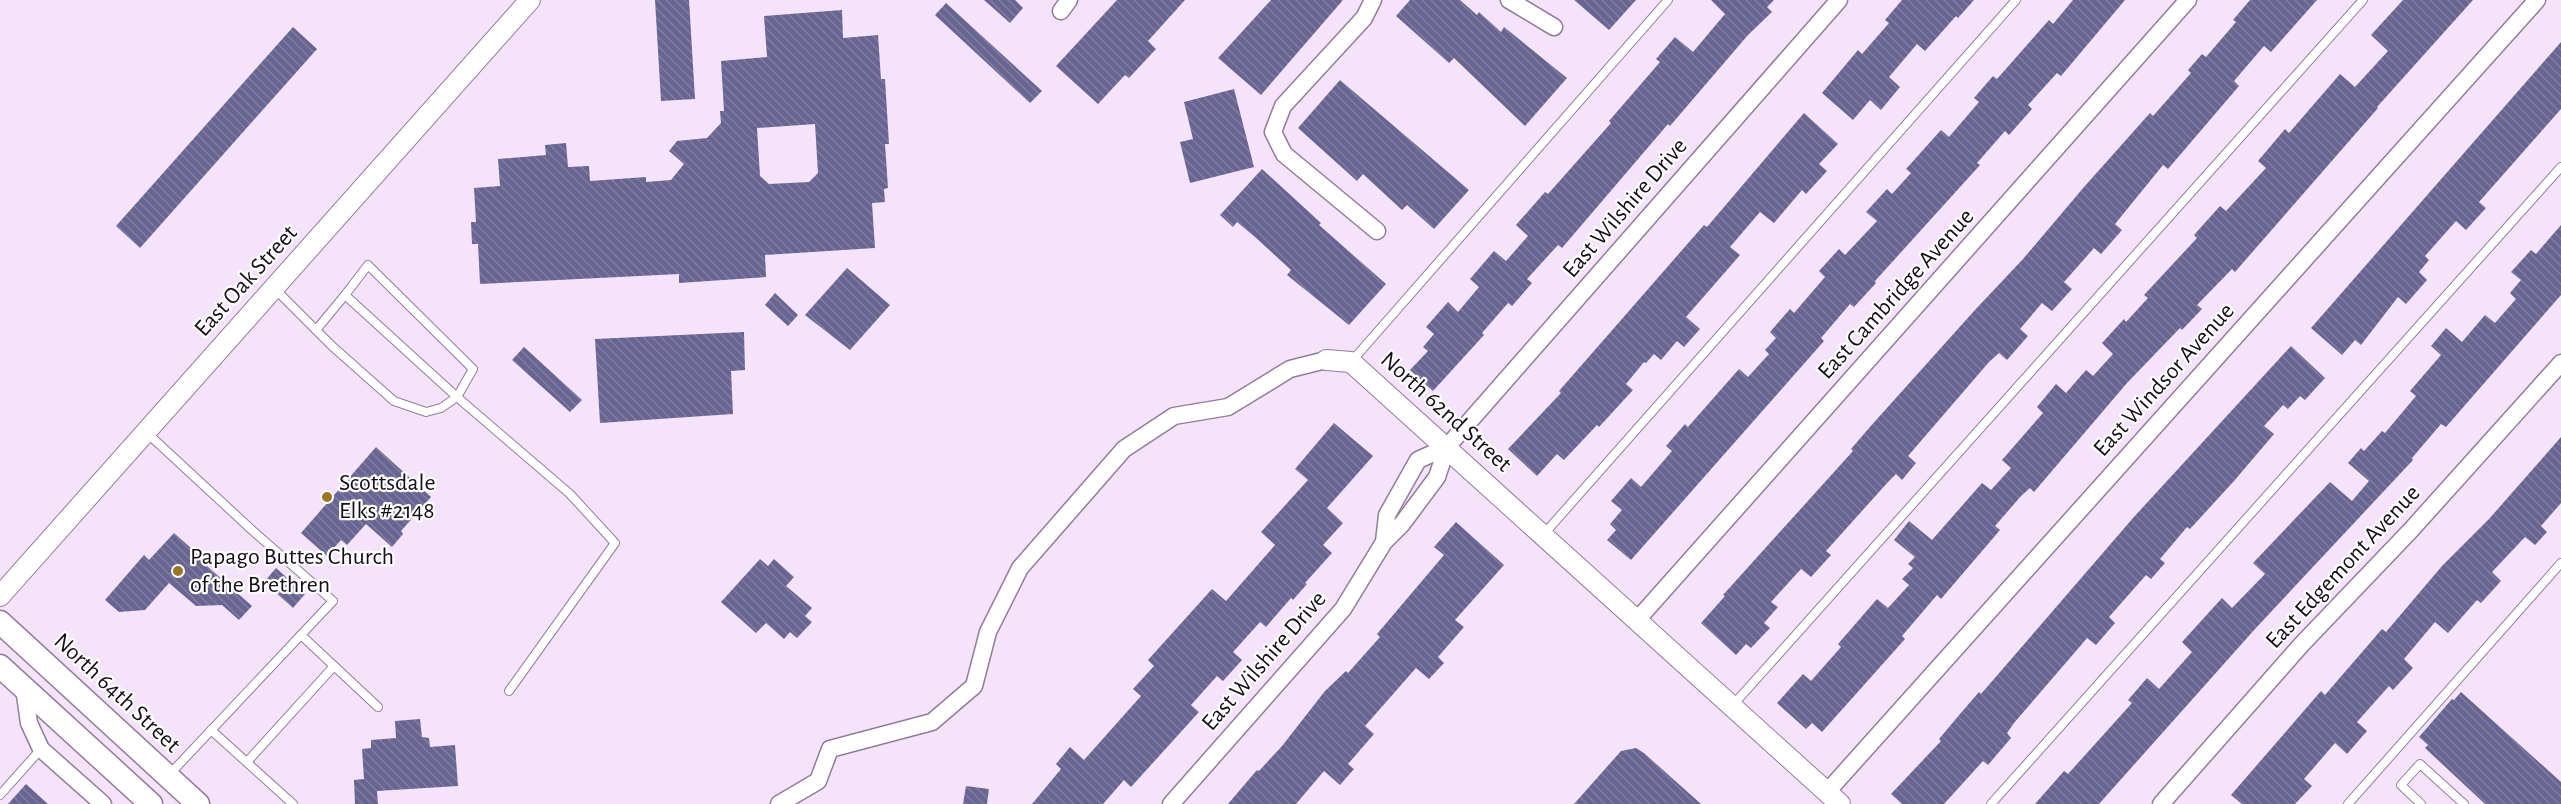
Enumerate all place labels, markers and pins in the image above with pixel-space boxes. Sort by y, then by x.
place label: Scottsdale Elks #2148 [339,471,436,523]
marker: Scottsdale Elks #2148 [320,490,334,504]
place label: Papago Buttes Church of the Brethren [190,545,394,597]
marker: Papago Buttes Church of the Brethren [171,564,185,578]

